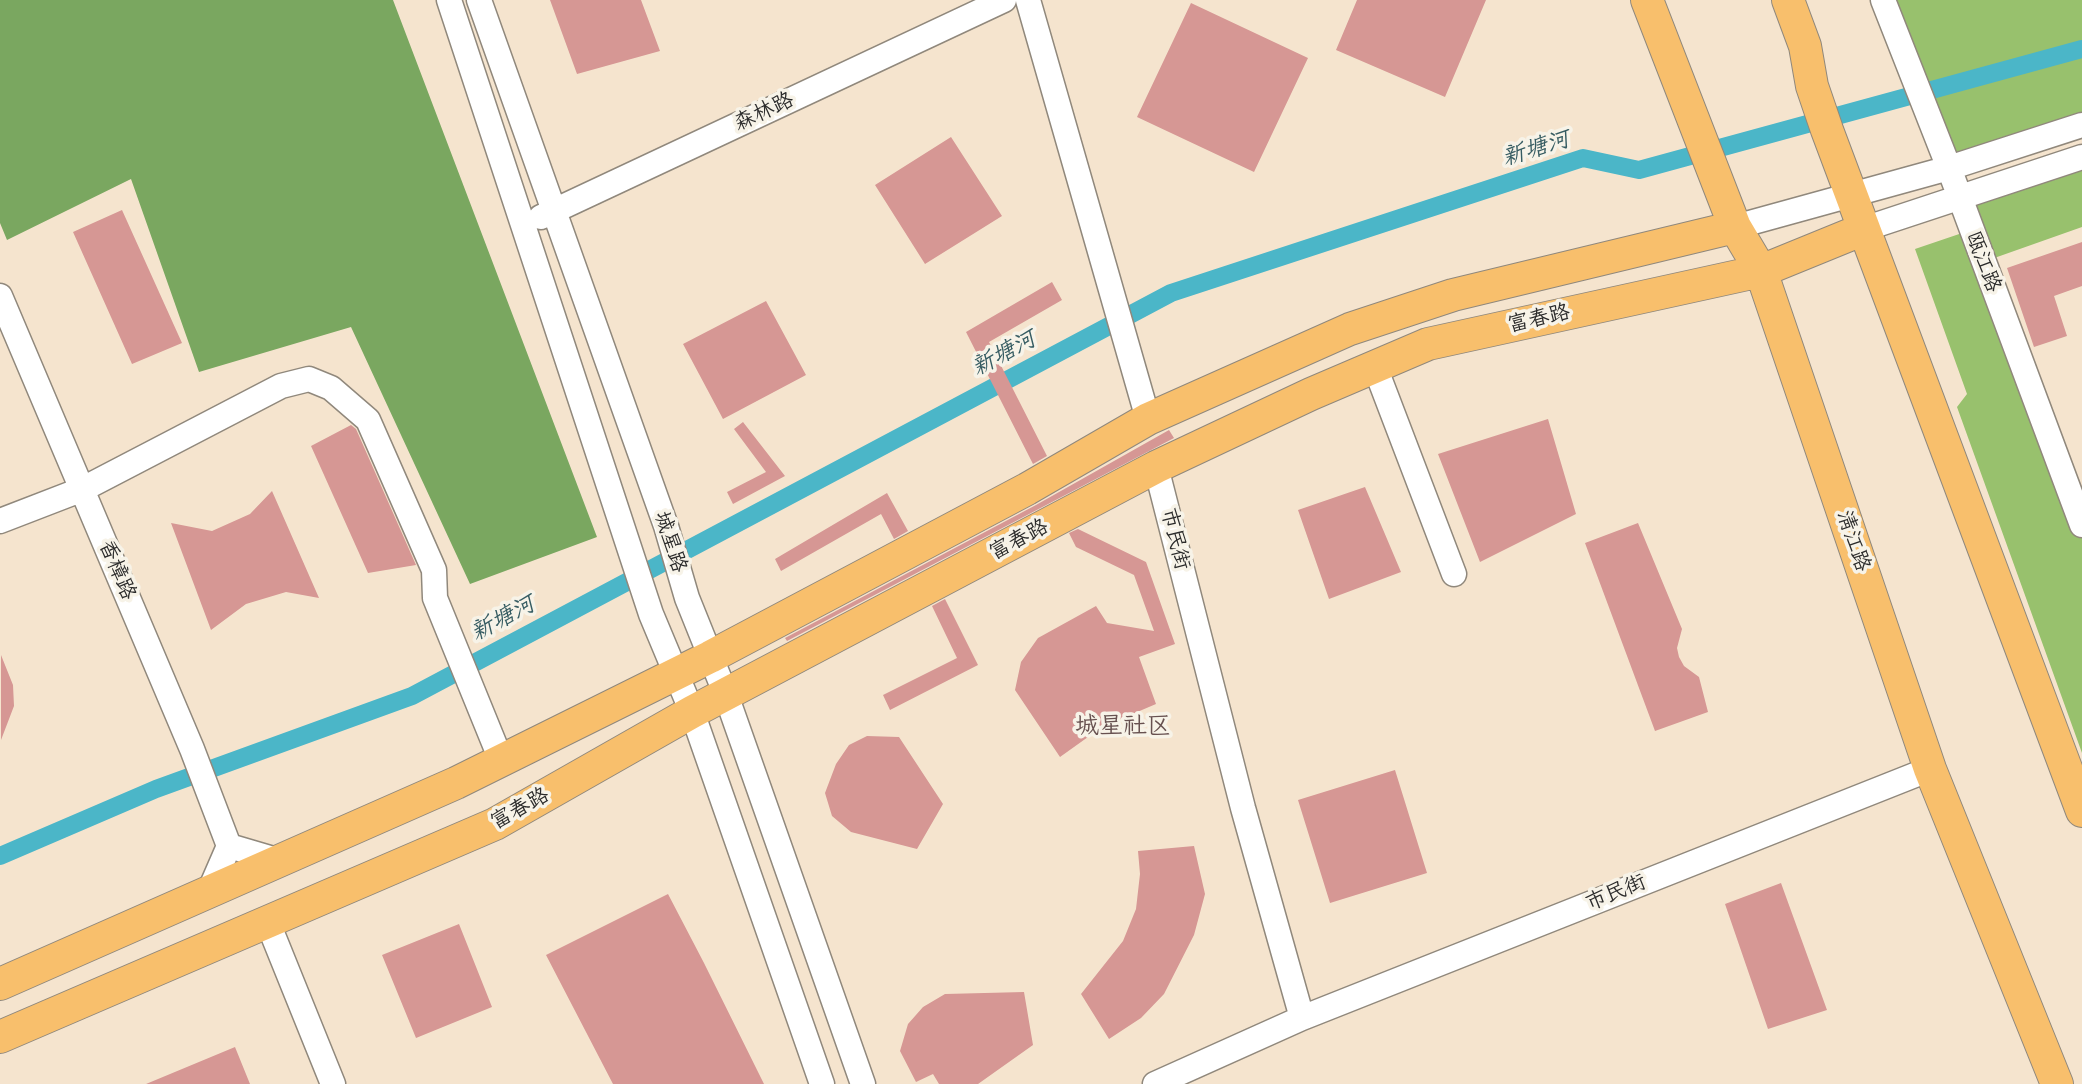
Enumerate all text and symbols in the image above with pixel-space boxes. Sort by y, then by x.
street label: 森林路 [730,87,798,137]
water label: 新塘河 [1499,126,1573,172]
street label: 瓯江路 [1960,228,2006,296]
street label: 富春路 [1505,300,1573,338]
water label: 新塘河 [967,326,1041,382]
street label: 市民街 [1155,505,1195,573]
street label: 清江路 [1831,507,1875,575]
street label: 城星路 [648,508,692,576]
street label: 富春路 [985,514,1053,566]
street label: 香樟路 [93,536,141,604]
water label: 新塘河 [466,591,540,647]
district label: 城星社区 [1075,713,1171,741]
street label: 富春路 [486,783,554,835]
street label: 市民街 [1582,870,1650,916]

